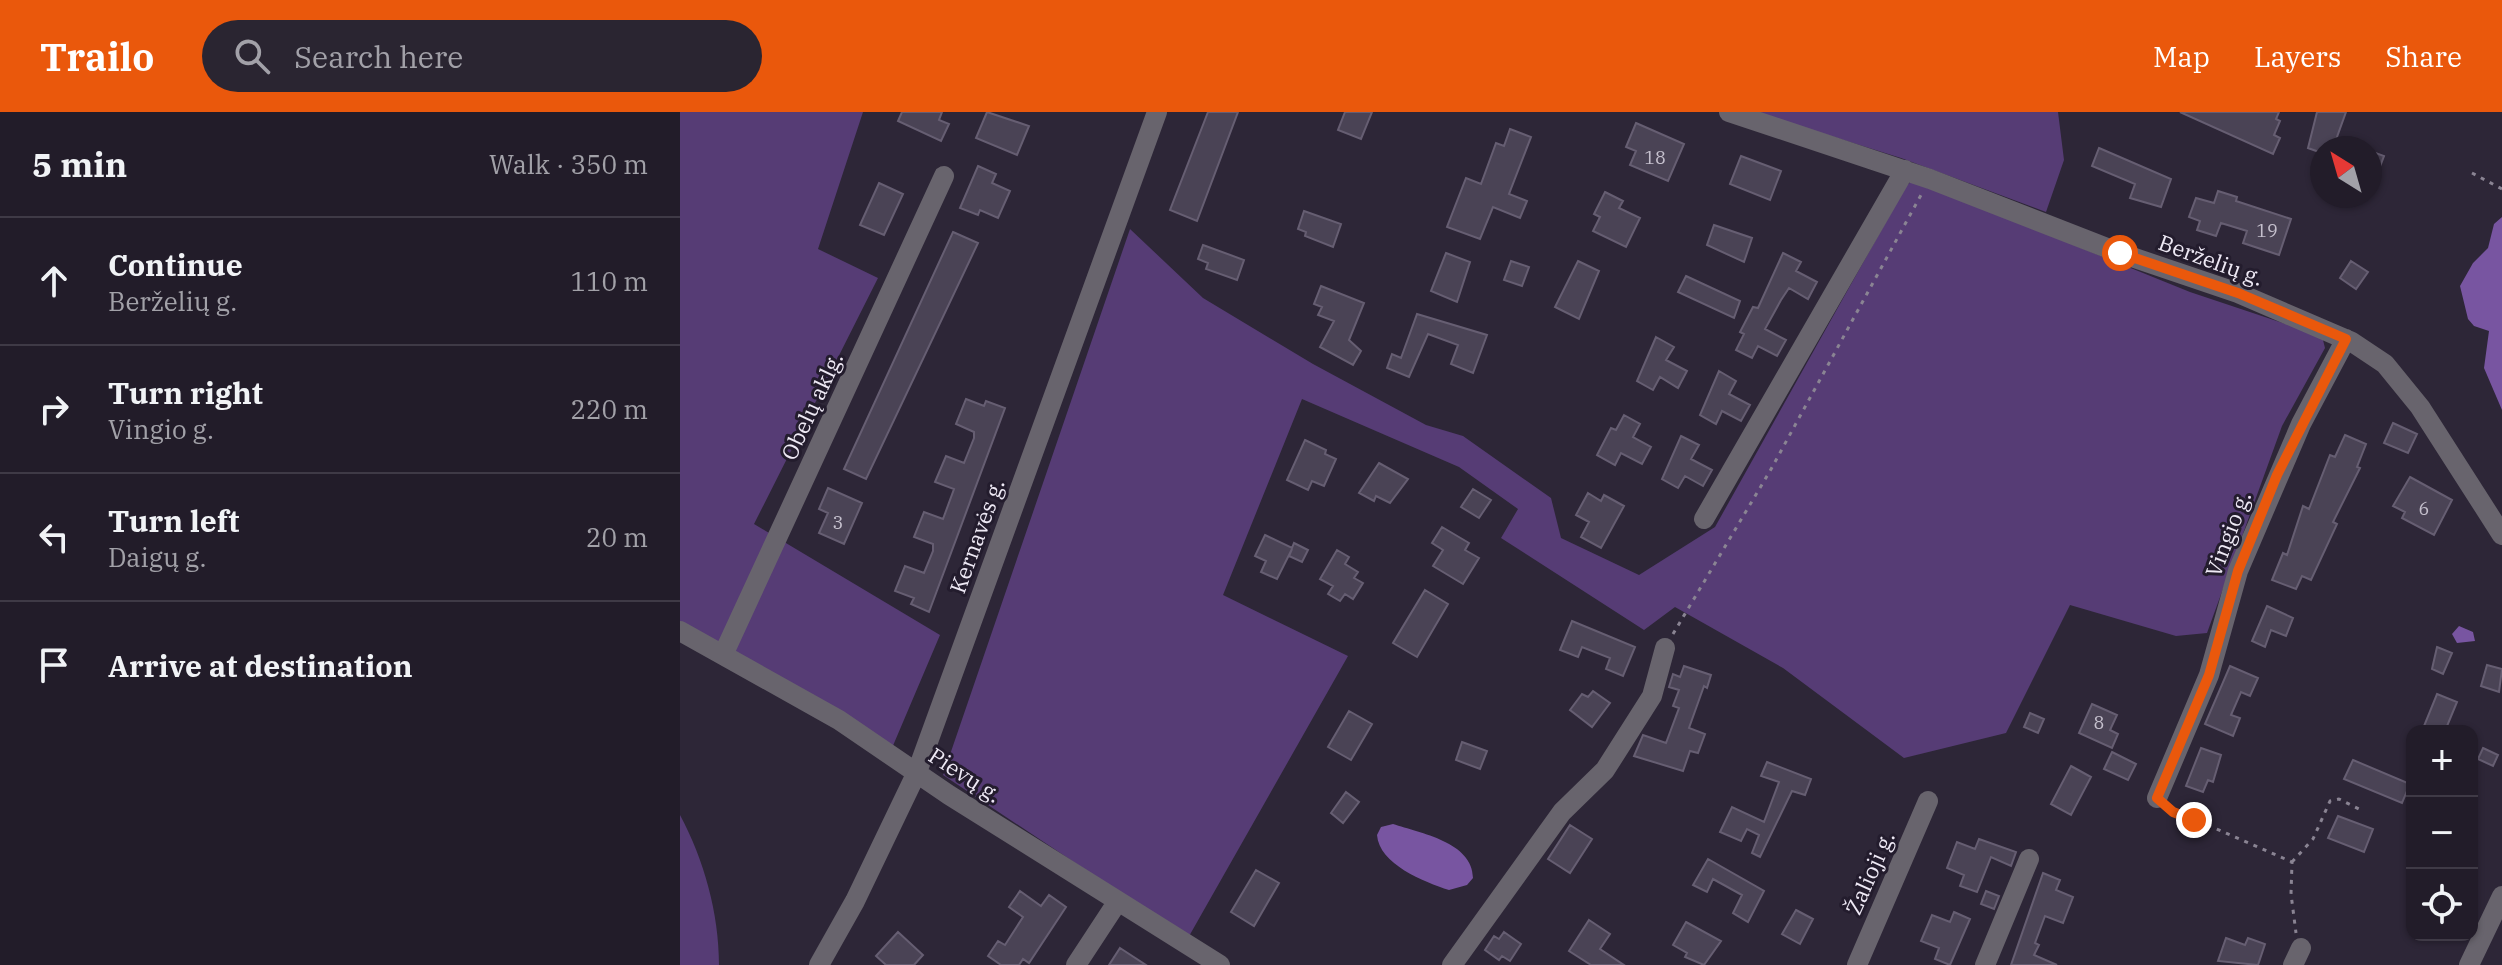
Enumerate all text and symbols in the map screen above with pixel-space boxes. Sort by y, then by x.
search box [202,20,762,92]
text: Trailo [40,32,154,81]
icon: search [230,34,274,78]
text: Search here [294,37,463,76]
text: Map [2153,38,2210,75]
text: Layers [2254,38,2341,75]
text: Share [2385,38,2462,75]
north arrow [2310,136,2382,208]
text: 5 min [32,142,127,186]
house number: 18 [1644,146,1666,169]
text: Walk · 350 m [489,147,648,181]
house number: 19 [2256,219,2278,242]
street label: Berželių g. [2155,227,2268,292]
route start [2102,235,2138,271]
text: Continue [108,245,243,284]
icon: ahead [32,259,76,303]
text: 110 m [570,264,648,298]
text: Berželių g. [108,284,237,318]
street label: Obelų aklg. [774,347,849,464]
text: Turn right [108,373,263,412]
icon: right [32,387,76,431]
text: 220 m [570,392,648,426]
text: Vingio g. [108,412,214,446]
street label: Kernavės g. [942,475,1011,597]
street label: Vingio g. [2198,487,2257,581]
house number: 6 [2419,497,2429,520]
text: Turn left [108,501,240,540]
house number: 3 [833,511,843,534]
icon: left [32,515,76,559]
text: 20 m [586,520,648,554]
text: Daigų g. [108,540,206,574]
icon: arrive [32,643,76,687]
text: Arrive at destination [108,646,413,685]
house number: 8 [2094,711,2104,734]
map controls [2406,725,2478,941]
button: + [2406,725,2478,797]
street label: Pievų g. [923,740,1007,809]
button: − [2406,797,2478,869]
route end [2176,802,2212,838]
street label: Žalioji g. [1838,826,1901,919]
button: locate [2406,869,2478,941]

